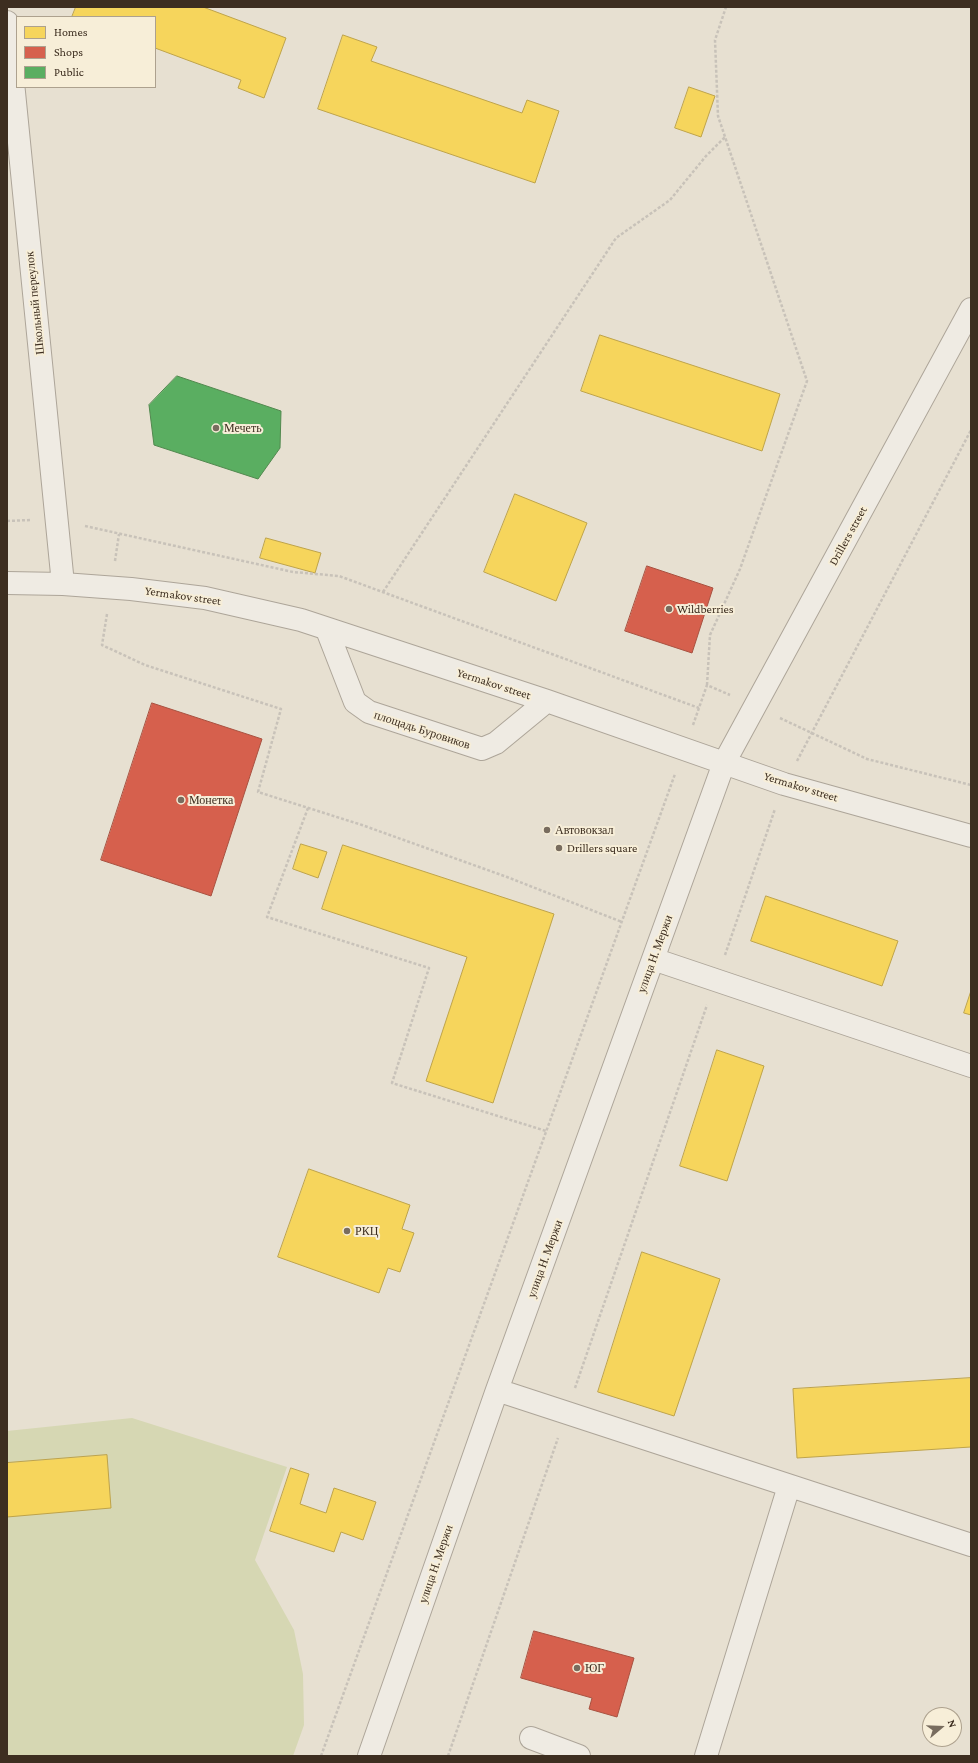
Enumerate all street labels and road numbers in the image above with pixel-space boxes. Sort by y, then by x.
street label: Школьный переулок [22,251,48,355]
street label: Drillers street [826,504,870,568]
street label: Yermakov street [144,584,222,608]
street label: Yermakov street [455,665,533,703]
street label: площадь Буровиков [372,708,472,752]
street label: Yermakov street [762,769,840,805]
street label: улица Н. Мержи [634,913,676,995]
street label: улица Н. Мержи [524,1218,566,1300]
street label: улица Н. Мержи [416,1523,456,1605]

